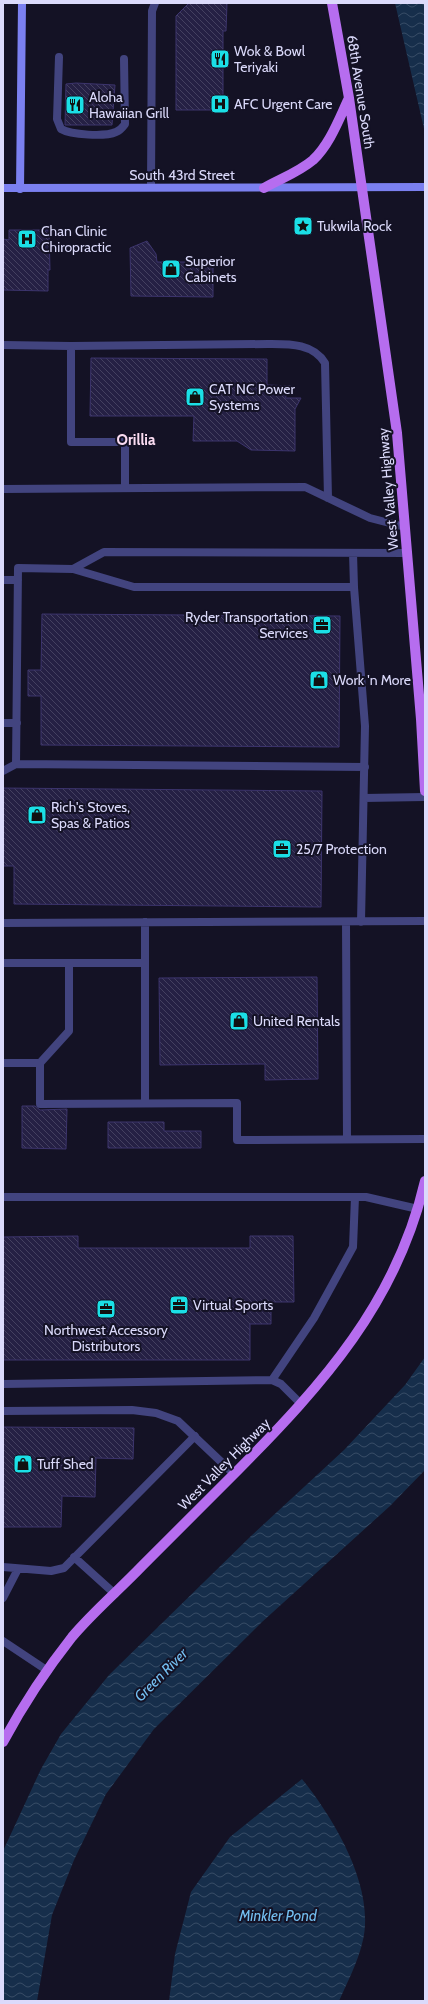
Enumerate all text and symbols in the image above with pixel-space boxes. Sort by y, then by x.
street label: 68th Avenue South [343,34,379,150]
place label: Wok & Bowl Teriyaki [234,42,306,76]
restaurant icon: Wok & Bowl Teriyaki [209,48,231,70]
place label: Aloha Hawaiian Grill [89,88,170,122]
hospital icon: AFC Urgent Care [209,93,231,115]
restaurant icon: Aloha Hawaiian Grill [64,94,86,116]
place label: AFC Urgent Care [234,95,332,113]
street label: South 43rd Street [129,166,235,184]
place icon: Tukwila Rock [292,215,314,237]
place label: Tukwila Rock [317,217,392,235]
place label: Chan Clinic Chiropractic [41,222,111,256]
hospital icon: Chan Clinic Chiropractic [16,228,38,250]
place label: Superior Cabinets [185,252,237,286]
shop icon: Superior Cabinets [160,258,182,280]
place label: CAT NC Power Systems [209,380,295,414]
shop icon: CAT NC Power Systems [184,386,206,408]
street label: West Valley Highway [374,427,402,551]
district label: Orillia [117,431,156,449]
place label: Ryder Transportation Services [185,608,308,642]
office icon: Ryder Transportation Services [311,614,333,636]
shop icon: Work 'n More [308,669,330,691]
place label: Work 'n More [333,671,411,689]
place label: Rich's Stoves, Spas & Patios [51,798,130,832]
shop icon: Rich's Stoves, Spas & Patios [26,804,48,826]
office icon: 25/7 Protection [271,838,293,860]
place label: 25/7 Protection [296,840,387,858]
shop icon: United Rentals [228,1010,250,1032]
place label: United Rentals [253,1012,340,1030]
office icon: Virtual Sports [168,1294,190,1316]
place label: Virtual Sports [193,1296,274,1314]
office icon: Northwest Accessory Distributors [95,1298,117,1320]
place label: Northwest Accessory Distributors [44,1321,168,1355]
street label: West Valley Highway [174,1414,274,1514]
shop icon: Tuff Shed [12,1453,34,1475]
place label: Tuff Shed [37,1455,94,1473]
water label: Green River [131,1644,192,1705]
water label: Minkler Pond [238,1907,318,1925]

